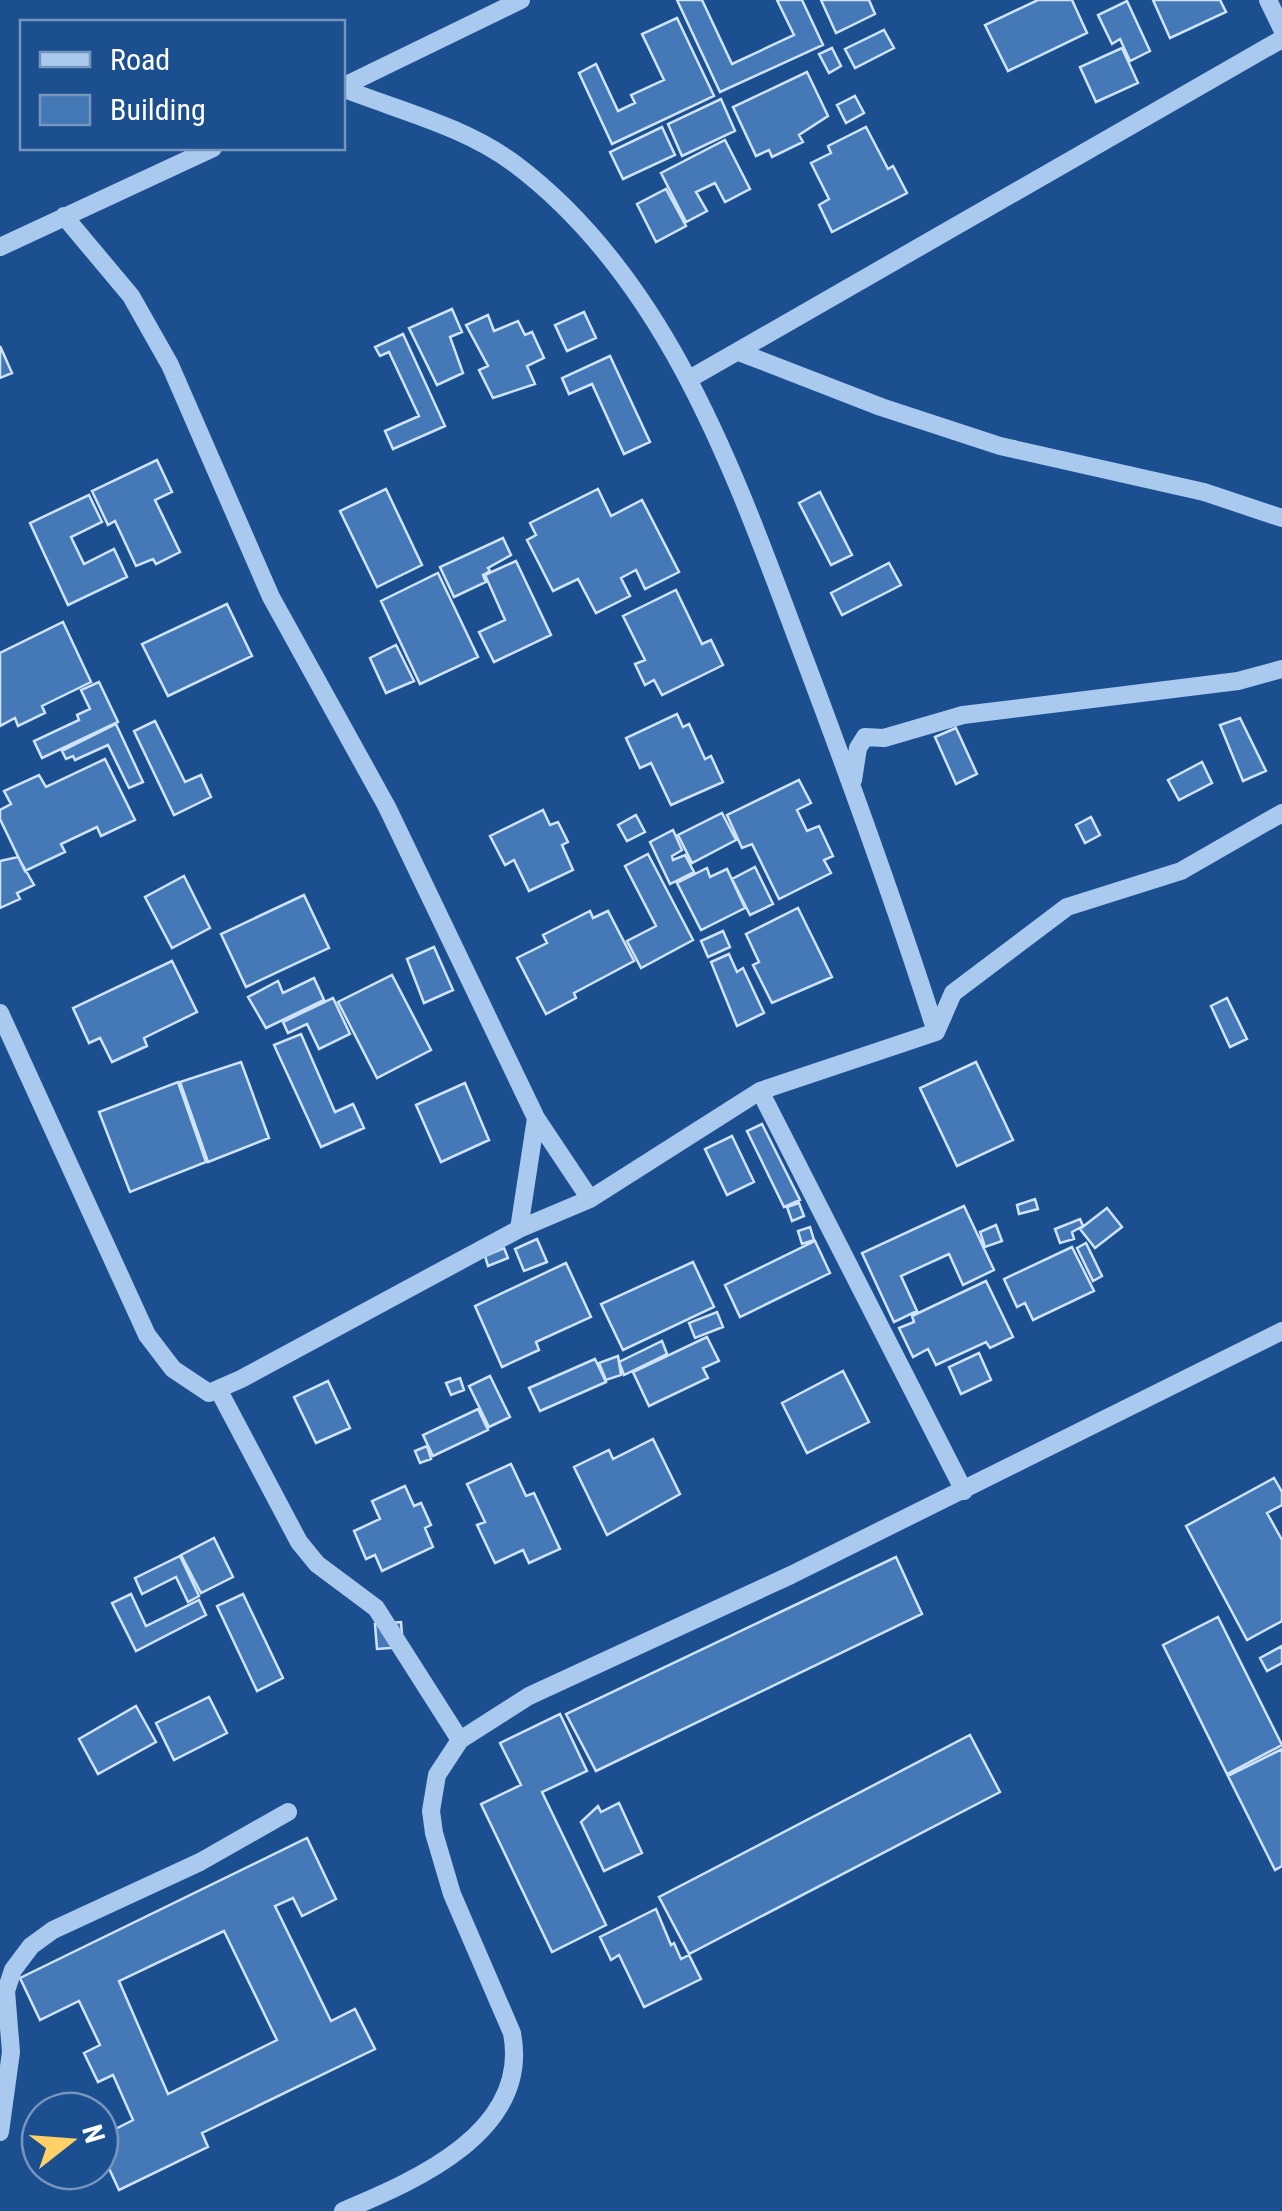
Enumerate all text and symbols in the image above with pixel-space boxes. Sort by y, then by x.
legend [20,20,345,150]
text: Road [110,42,170,77]
text: Building [110,92,206,127]
north arrow [20,2091,120,2191]
text: N [75,2121,112,2147]

